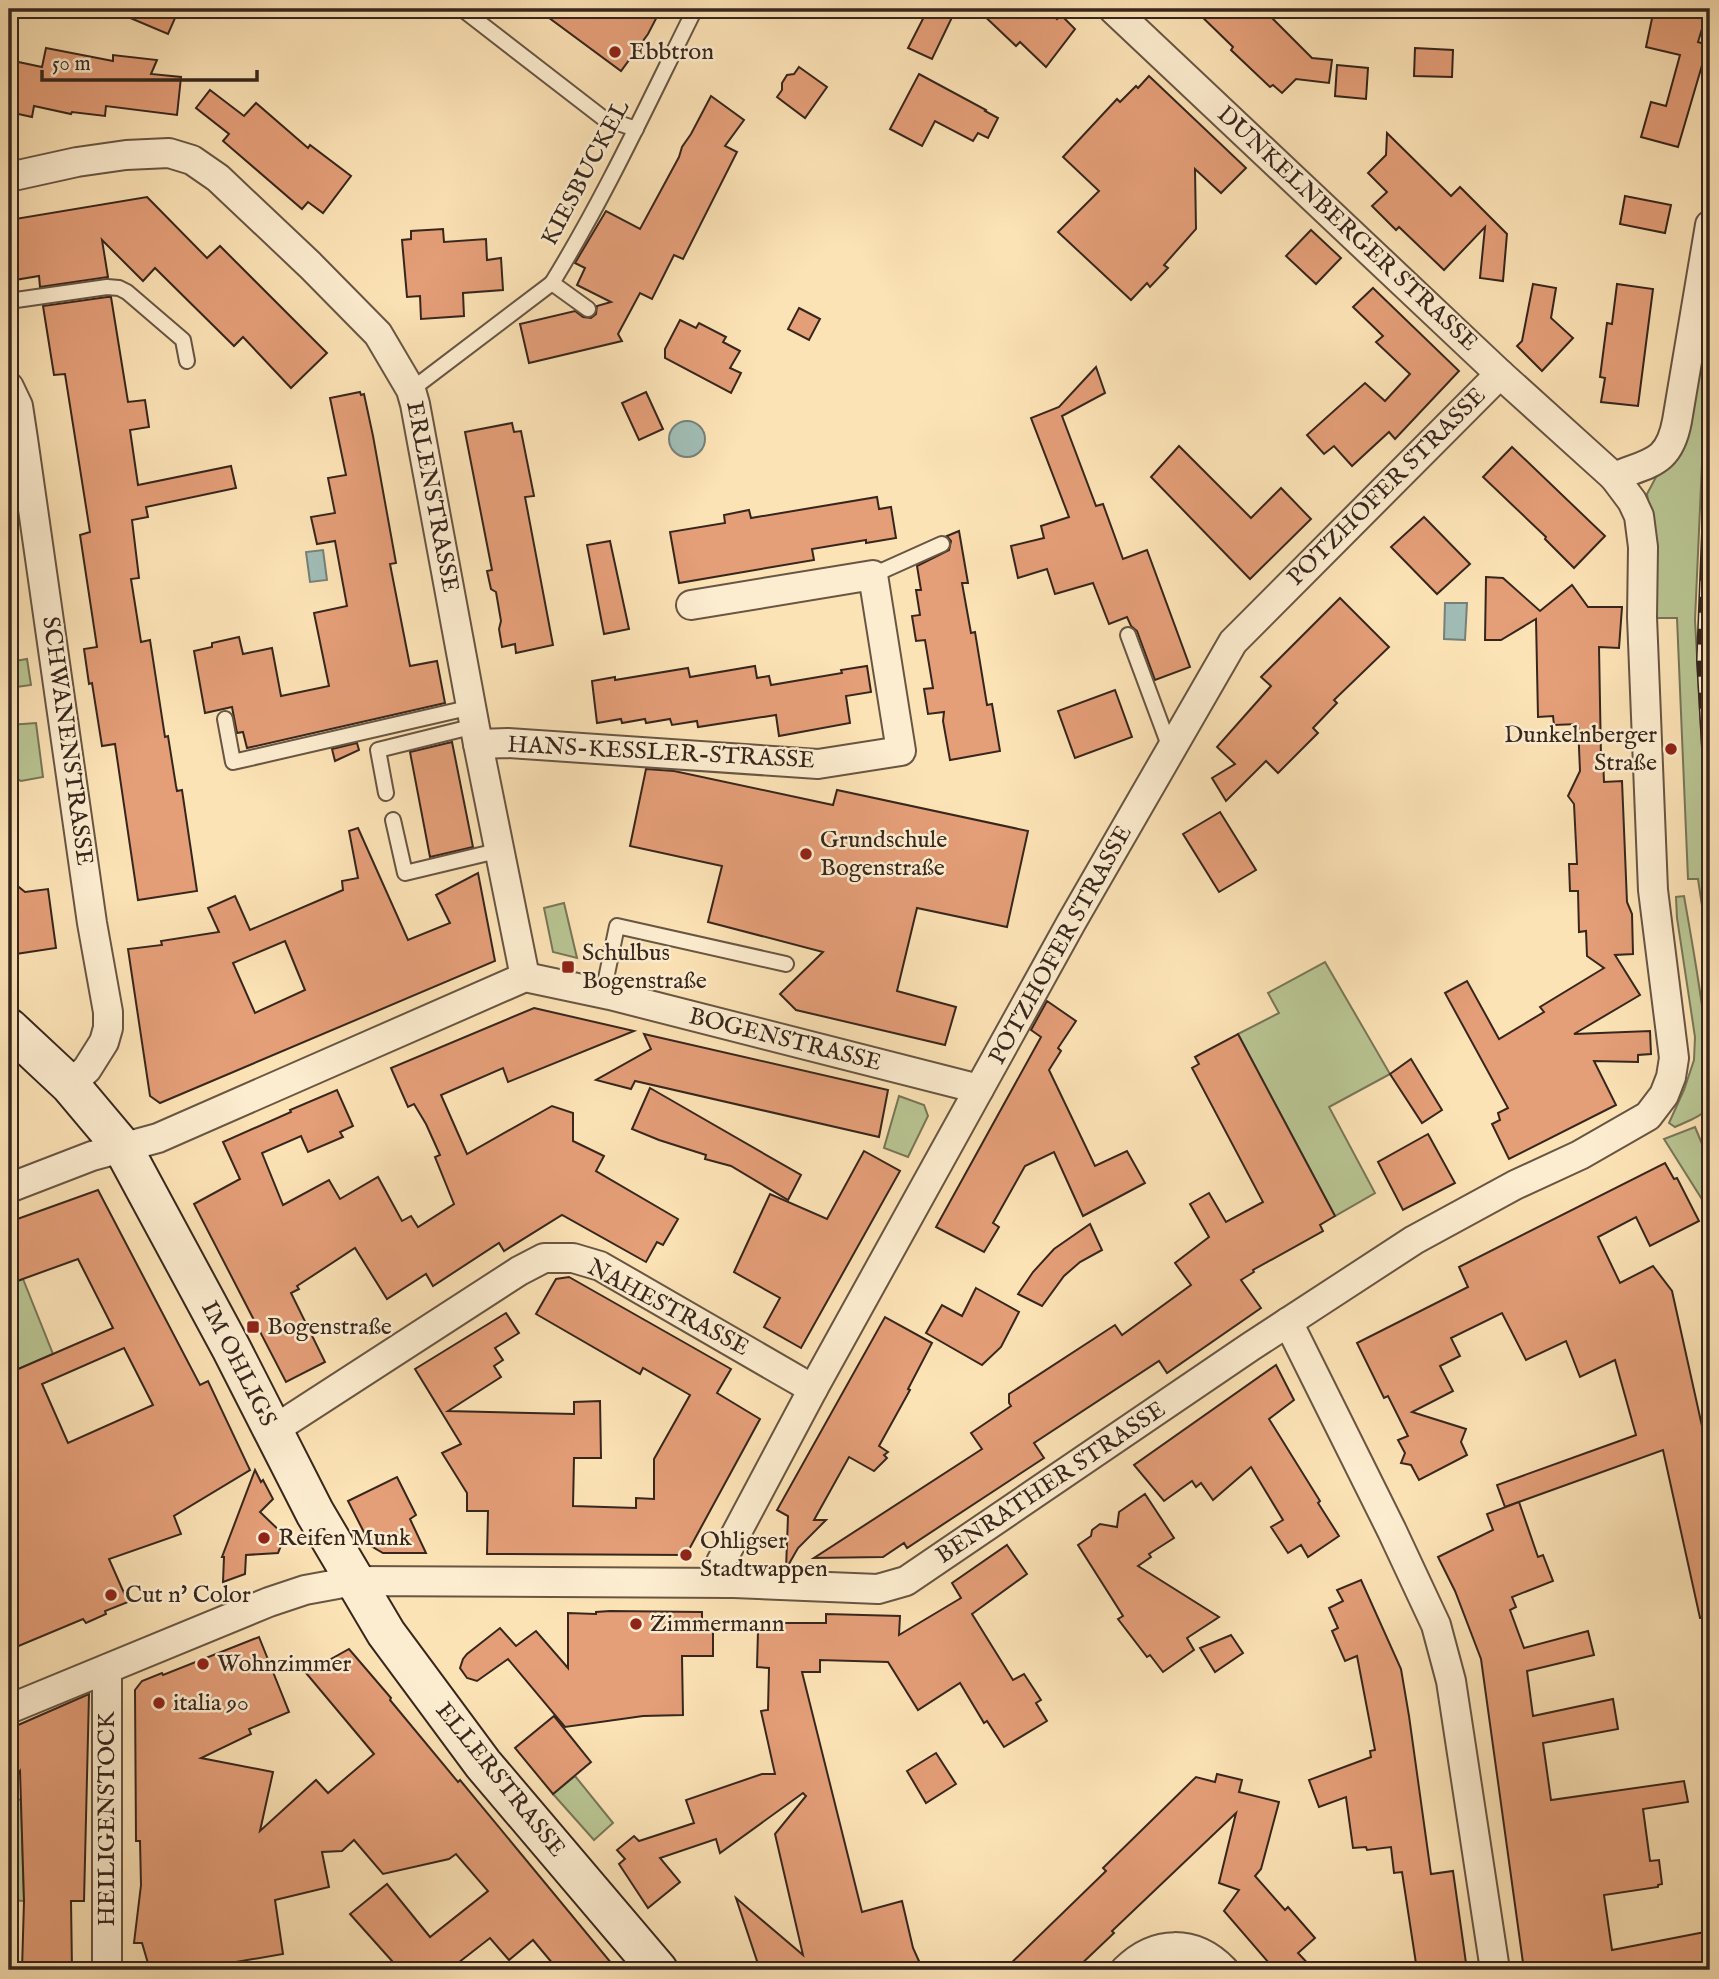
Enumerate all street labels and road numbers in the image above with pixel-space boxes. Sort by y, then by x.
street label: KIESBUCKEL [535,94,638,251]
street label: DUNKELNBERGER STRASSE [1210,100,1484,358]
street label: POTZHOFER STRASSE [1281,381,1493,593]
street label: ERLENSTRASSE [398,399,466,595]
street label: SCHWANENSTRASSE [34,614,100,868]
street label: HANS-KESSLER-STRASSE [507,729,815,777]
street label: POTZHOFER STRASSE [982,820,1140,1070]
street label: BOGENSTRASSE [685,1001,885,1079]
street label: NAHESTRASSE [582,1252,754,1364]
street label: IM OHLIGS [193,1296,283,1432]
street label: BENRATHER STRASSE [930,1395,1172,1571]
street label: ELLERSTRASSE [428,1696,572,1864]
street label: HEILIGENSTOCK [92,1711,123,1927]

